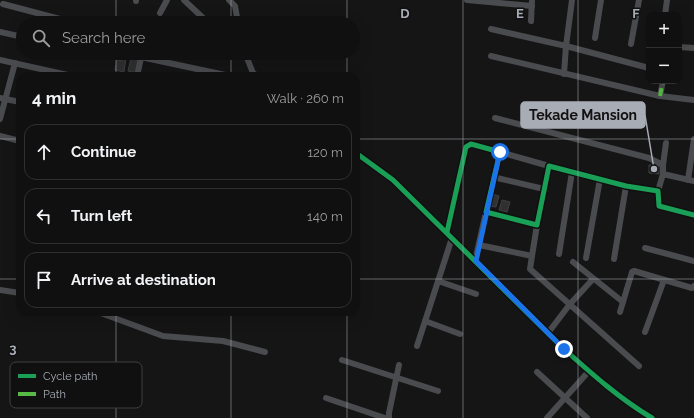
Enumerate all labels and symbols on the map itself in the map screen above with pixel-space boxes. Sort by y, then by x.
text: D [400,6,410,21]
text: E [516,6,524,21]
text: F [632,6,640,21]
callout: Tekade Mansion [521,102,645,128]
text: Tekade Mansion [529,107,637,123]
route start [491,143,509,161]
route end [555,340,573,358]
text: 3 [9,341,17,356]
legend [10,362,142,408]
text: Cycle path [43,370,97,383]
text: Path [43,388,66,401]

